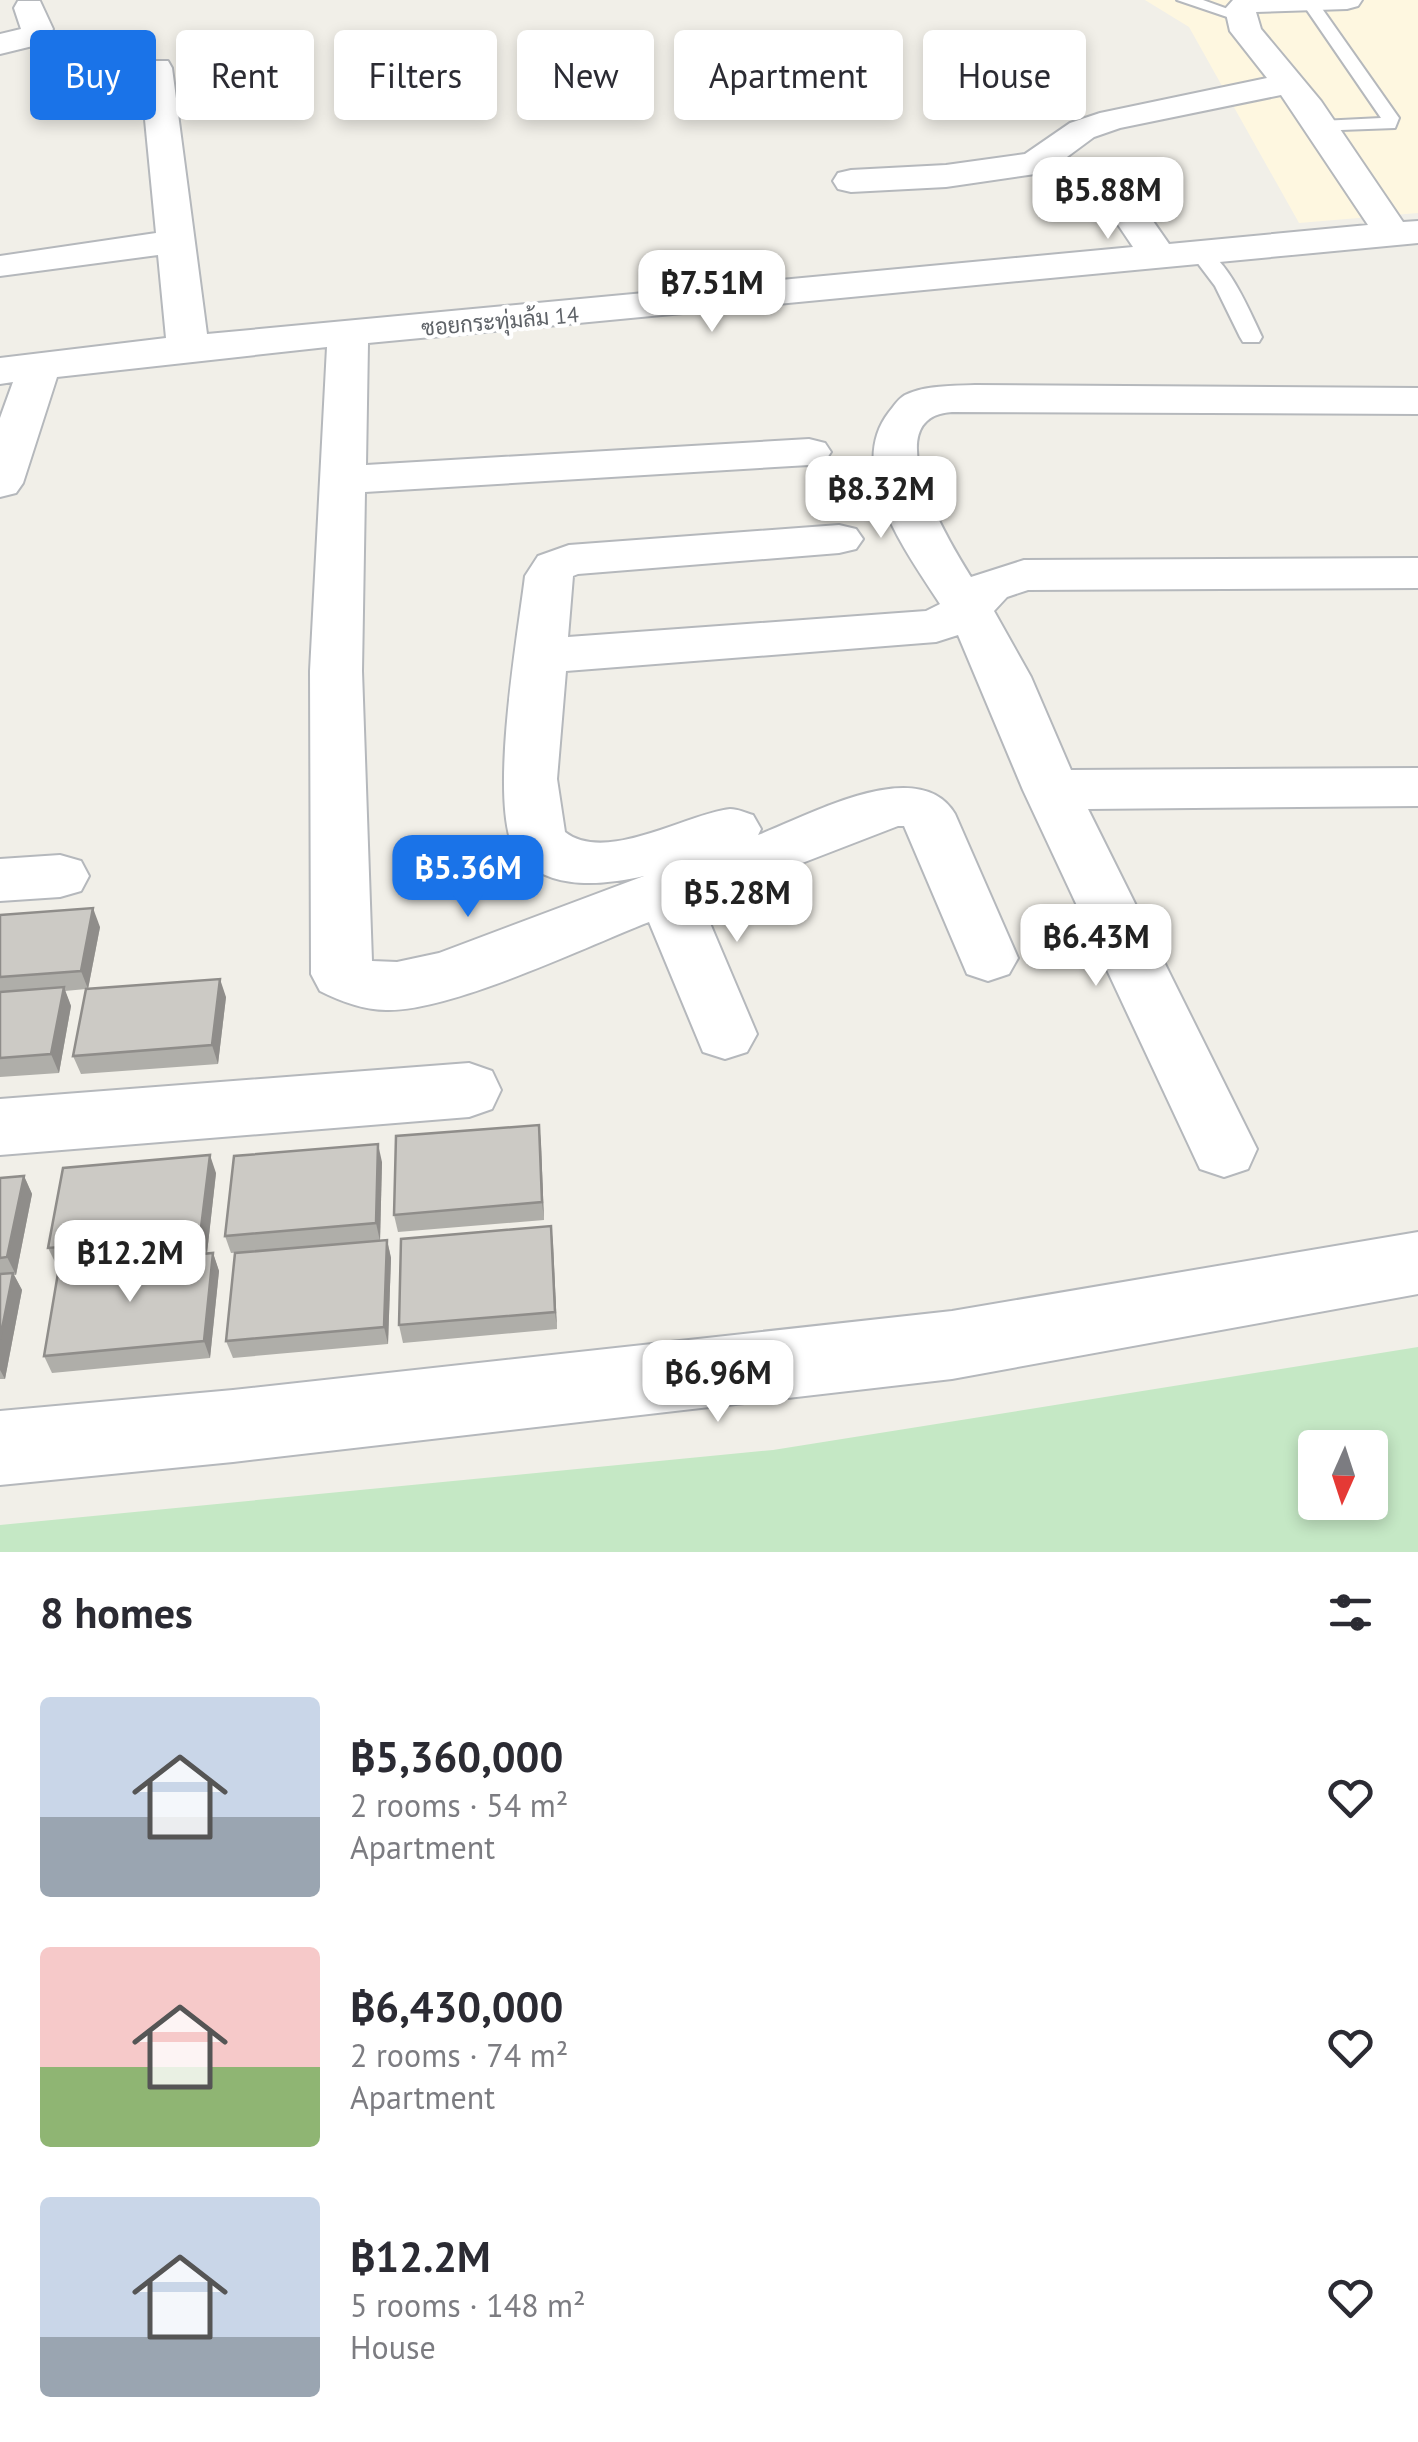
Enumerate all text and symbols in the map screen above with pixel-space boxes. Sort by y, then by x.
chip: Buy [30,30,156,120]
chip: Rent [176,30,314,120]
chip: Filters [334,30,497,120]
chip: New [517,30,654,120]
chip: Apartment [674,30,903,120]
chip: House [923,30,1086,120]
pin: ฿5.88M [1027,157,1189,242]
text: ฿5.88M [1054,168,1162,210]
pin: ฿7.51M [631,250,793,335]
text: ฿7.51M [660,261,764,303]
street label: ซอยกระทุ่มล้ม 14 [420,300,580,344]
pin: ฿8.32M [800,456,962,541]
text: ฿8.32M [827,467,935,509]
pin: ฿5.36M [387,835,549,920]
text: ฿5.36M [414,846,522,888]
pin: ฿5.28M [656,860,818,945]
text: ฿5.28M [683,871,791,913]
pin: ฿6.43M [1015,904,1177,989]
text: ฿6.43M [1042,915,1150,957]
pin: ฿12.2M [49,1220,211,1305]
text: ฿12.2M [76,1231,184,1273]
pin: ฿6.96M [637,1340,799,1425]
text: ฿6.96M [664,1351,772,1393]
north arrow [1298,1430,1388,1520]
map controls [1298,1430,1388,1520]
text: 8 homes [40,1585,193,1640]
icon: filters [1323,1585,1378,1640]
text: ฿5,360,000 [350,1729,563,1784]
icon: home [120,1737,240,1857]
icon: heart [1323,1770,1378,1825]
text: 2 rooms · 54 m² [350,1784,568,1826]
text: Apartment [350,1826,495,1868]
text: ฿6,430,000 [350,1979,563,2034]
icon: home [120,1987,240,2107]
icon: heart [1323,2020,1378,2075]
text: 2 rooms · 74 m² [350,2034,568,2076]
text: Apartment [350,2076,495,2118]
text: ฿12.2M [350,2229,491,2284]
icon: home [120,2237,240,2357]
icon: heart [1323,2270,1378,2325]
text: 5 rooms · 148 m² [350,2284,586,2326]
text: House [350,2326,436,2368]

